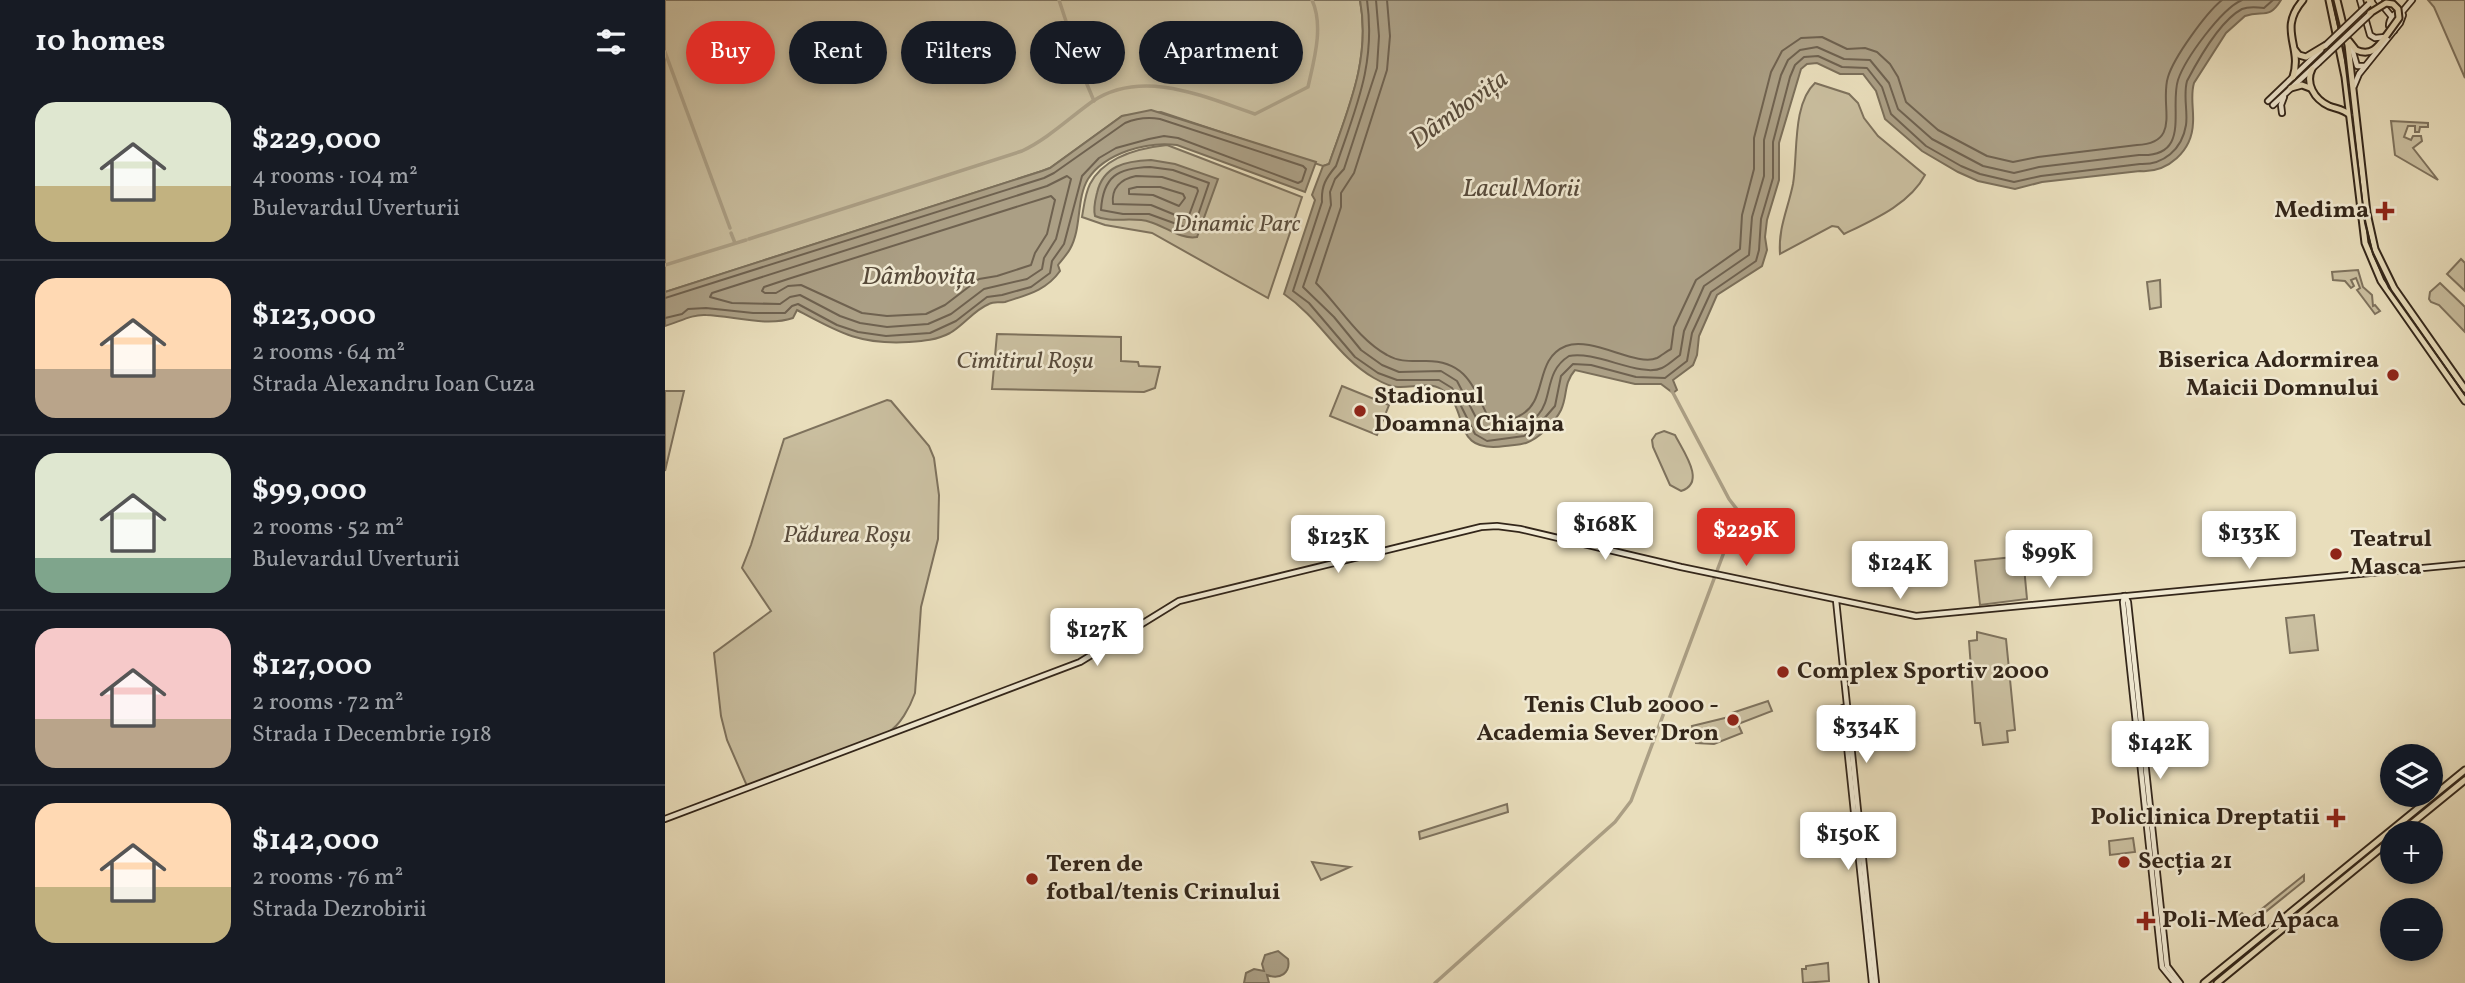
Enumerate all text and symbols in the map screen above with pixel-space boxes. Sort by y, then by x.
text: 10 homes [35,21,165,63]
chip: Buy [686,21,775,84]
chip: Rent [789,21,887,84]
chip: Filters [901,21,1016,84]
chip: New [1030,21,1125,84]
chip: Apartment [1139,21,1303,84]
icon: filters [592,23,630,61]
water label: Dâmbovița [1402,62,1516,158]
text: $229,000 [252,119,381,161]
icon: home [91,130,175,214]
text: 4 rooms · 104 m² [252,161,418,193]
water label: Lacul Morii [1462,171,1580,207]
text: Bulevardul Uverturii [252,193,460,225]
place label: Medima [2275,194,2369,228]
marker: Medima [2375,201,2395,221]
park label: Dinamic Parc [1174,208,1301,242]
water label: Dâmbovița [862,259,976,295]
text: $123,000 [252,295,376,337]
icon: home [91,306,175,390]
text: 2 rooms · 64 m² [252,337,405,369]
place label: Biserica Adormirea Maicii Domnului [2158,344,2379,406]
park label: Cimitirul Roșu [956,345,1094,379]
marker: Biserica Adormirea Maicii Domnului [2385,367,2401,383]
text: Strada Alexandru Ioan Cuza [252,369,535,401]
place label: Stadionul Doamna Chiajna [1374,380,1564,442]
marker: Stadionul Doamna Chiajna [1352,403,1368,419]
text: $99,000 [252,470,367,512]
icon: home [91,481,175,565]
pin: $168K [1556,503,1654,562]
pin: $229K [1697,508,1795,568]
text: $168K [1573,509,1637,541]
text: 2 rooms · 52 m² [252,512,404,544]
pin: $133K [2200,512,2298,571]
text: $229K [1713,515,1779,547]
pin: $123K [1289,516,1387,575]
text: $133K [2218,518,2280,550]
park label: Pădurea Roșu [783,519,911,553]
text: $123K [1307,522,1369,554]
place label: Teatrul Masca [2350,523,2432,585]
pin: $99K [2008,530,2090,590]
text: $99K [2022,537,2077,569]
pin: $124K [1851,542,1949,601]
text: Bulevardul Uverturii [252,544,460,576]
marker: Teatrul Masca [2328,546,2344,562]
text: $124K [1868,548,1932,580]
pin: $127K [1048,608,1146,668]
text: $127K [1066,615,1128,647]
text: $127,000 [252,645,372,687]
place label: Complex Sportiv 2000 [1797,655,2049,689]
icon: home [91,656,175,740]
marker: Complex Sportiv 2000 [1775,664,1791,680]
text: 2 rooms · 72 m² [252,687,403,719]
place label: Tenis Club 2000 - Academia Sever Dron [1476,689,1719,751]
pin: $334K [1817,706,1915,765]
marker: Tenis Club 2000 - Academia Sever Dron [1725,712,1741,728]
text: $334K [1833,712,1899,744]
text: Strada 1 Decembrie 1918 [252,719,492,751]
pin: $142K [2111,722,2209,781]
text: $142K [2128,728,2192,760]
map controls [2380,744,2443,961]
button: layers [2380,744,2443,807]
place label: Policlinica Dreptatii [2090,801,2320,835]
marker: Policlinica Dreptatii [2326,808,2346,828]
pin: $150K [1799,812,1897,872]
text: $150K [1816,819,1880,851]
text: $142,000 [252,820,379,862]
button: + [2380,821,2443,884]
icon: home [91,831,175,915]
place label: Secția 21 [2138,845,2232,879]
place label: Teren de fotbal/tenis Crinului [1046,848,1280,910]
marker: Secția 21 [2116,854,2132,870]
text: 2 rooms · 76 m² [252,862,403,894]
marker: Teren de fotbal/tenis Crinului [1024,871,1040,887]
text: Strada Dezrobirii [252,894,427,926]
button: − [2380,898,2443,961]
place label: Poli-Med Apaca [2162,904,2339,938]
marker: Poli-Med Apaca [2136,911,2156,931]

